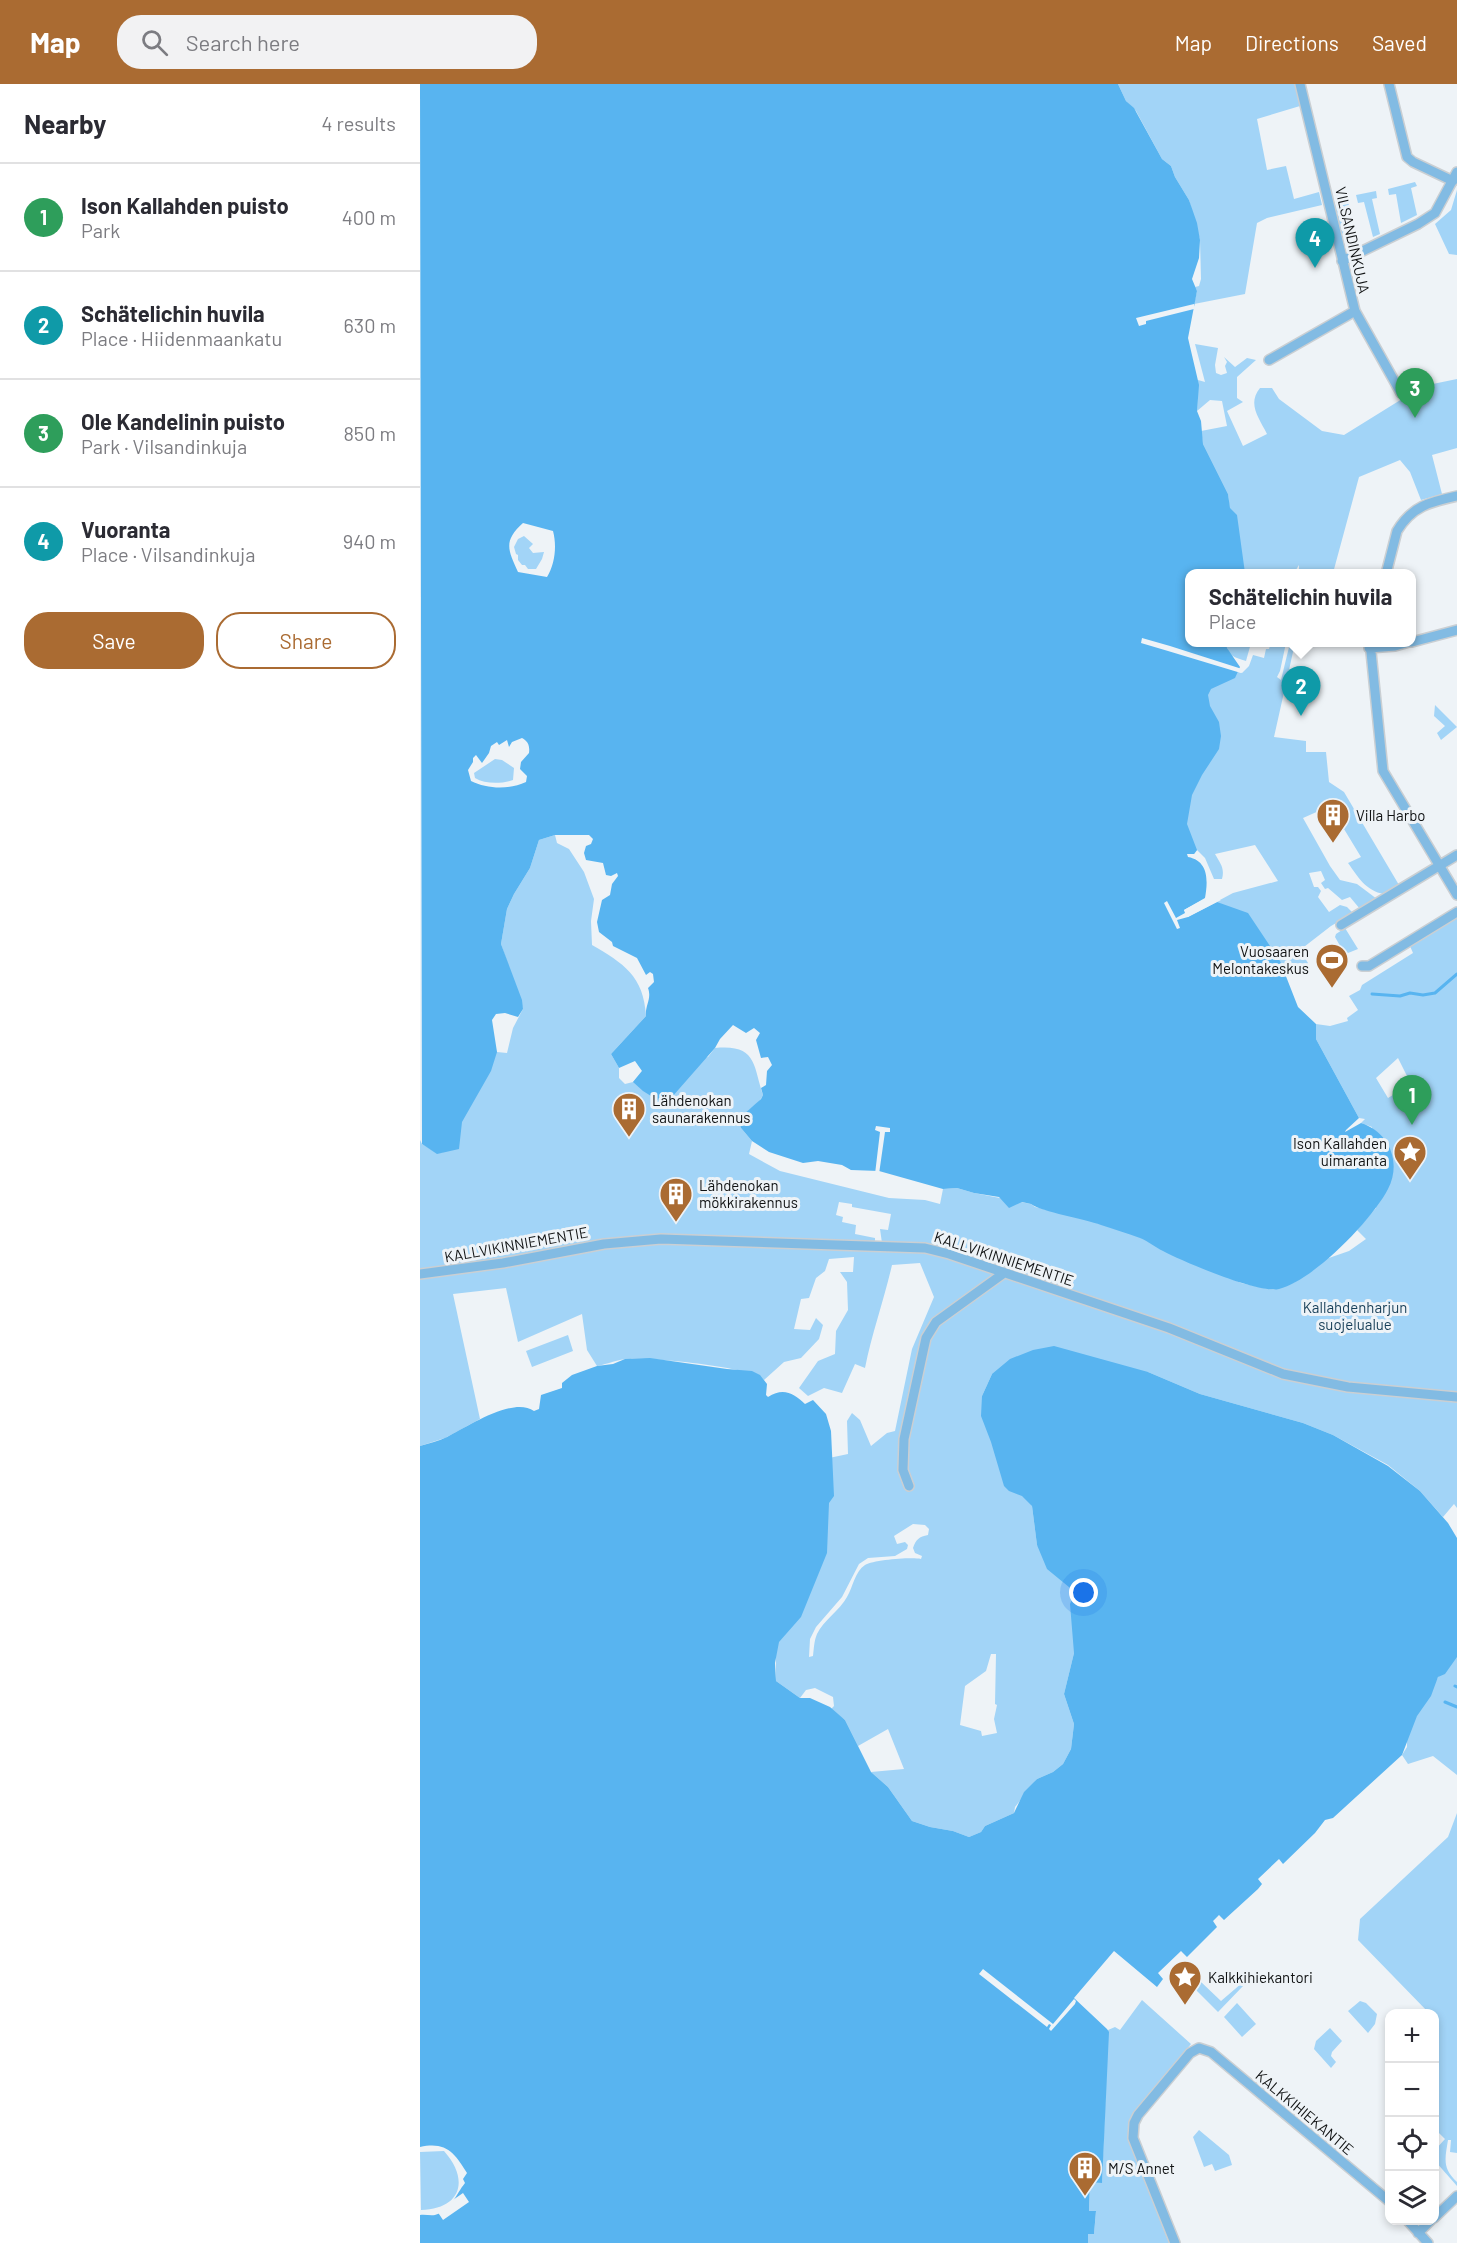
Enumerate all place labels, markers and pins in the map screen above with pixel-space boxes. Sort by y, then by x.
pin: 4 [1296,218,1334,268]
pin: 3 [1396,368,1434,418]
pin: 2 [1282,666,1320,716]
building icon: Villa Harbo [1315,797,1351,844]
place label: Villa Harbo [1356,806,1425,824]
place label: Vuosaaren Melontakeskus [1212,942,1309,977]
sports icon: Vuosaaren Melontakeskus [1314,942,1350,989]
pin: 1 [1392,1076,1432,1125]
building icon: Lähdenokan saunarakennus [611,1091,647,1138]
place label: Lähdenokan saunarakennus [652,1091,750,1126]
place label: Ison Kallahden uimaranta [1293,1134,1387,1169]
place icon: Ison Kallahden uimaranta [1392,1134,1428,1181]
building icon: Lähdenokan mökkirakennus [658,1176,694,1223]
place label: Lähdenokan mökkirakennus [699,1176,798,1211]
place icon: Kalkkihiekantori [1167,1959,1203,2006]
place label: Kalkkihiekantori [1208,1968,1313,1986]
building icon: M/S Annet [1067,2150,1103,2197]
place label: M/S Annet [1108,2159,1175,2177]

